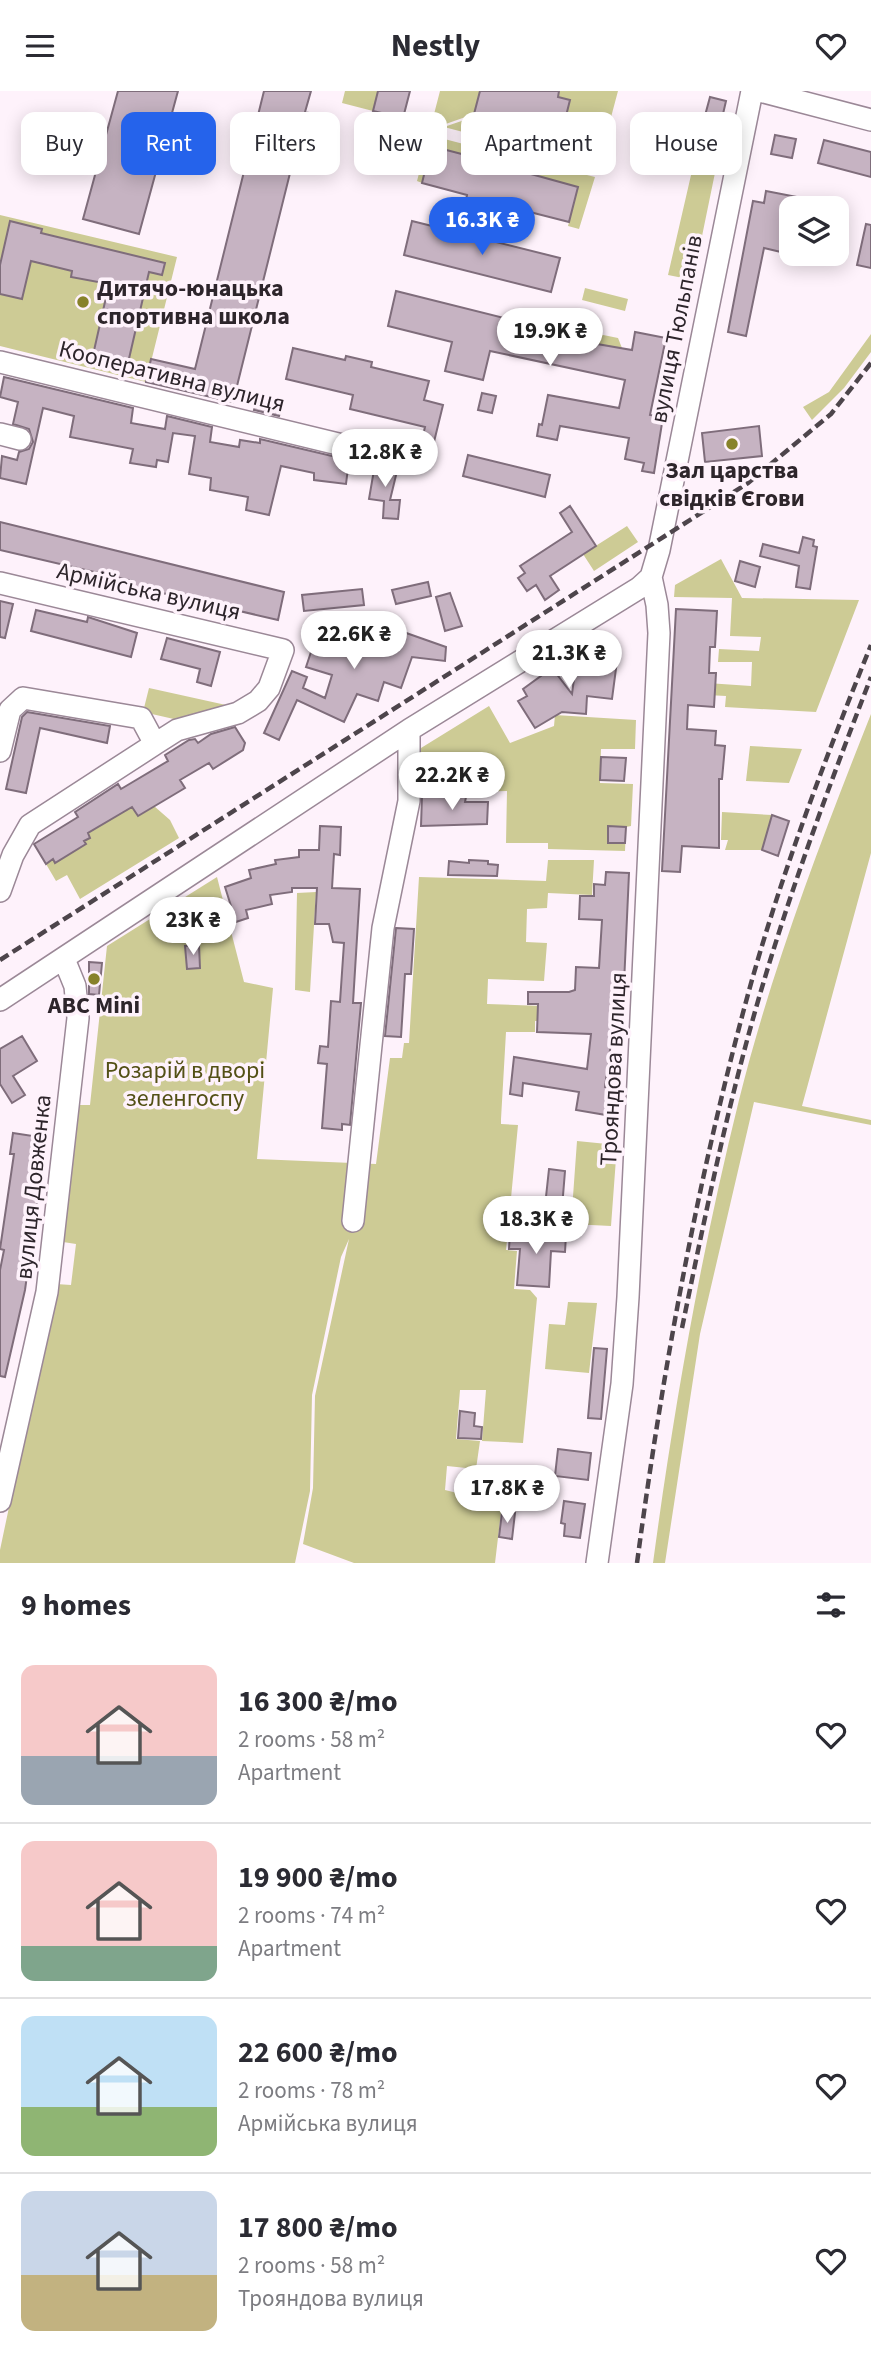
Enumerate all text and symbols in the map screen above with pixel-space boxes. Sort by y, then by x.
text: Nestly [391,23,480,69]
icon: menu [21,27,59,65]
icon: heart [812,27,850,65]
chip: Buy [21,112,107,175]
chip: Rent [121,112,216,175]
chip: Filters [230,112,340,175]
chip: New [354,112,447,175]
chip: Apartment [461,112,616,175]
chip: House [630,112,742,175]
map controls [779,196,849,266]
button: layers [779,196,849,266]
pin: 16.3K ₴ [417,197,547,257]
text: 16.3K ₴ [445,203,519,236]
street label: вулиця Тюльпанів [641,232,712,426]
place label: Дитячо-юнацька спортивна школа [97,271,290,334]
marker: Дитячо-юнацька спортивна школа [75,294,91,310]
pin: 19.9K ₴ [485,309,615,368]
text: 19.9K ₴ [513,314,587,347]
street label: Кооперативна вулиця [55,331,289,422]
pin: 12.8K ₴ [320,429,450,489]
text: 12.8K ₴ [348,435,422,468]
marker: Зал царства свідків Єгови [724,436,740,452]
place label: Зал царства свідків Єгови [659,453,805,516]
street label: Армійська вулиця [54,553,244,630]
pin: 22.6K ₴ [289,611,419,671]
text: 22.6K ₴ [317,617,391,650]
pin: 21.3K ₴ [504,631,634,690]
text: 21.3K ₴ [532,636,606,669]
pin: 22.2K ₴ [387,753,517,812]
text: 22.2K ₴ [415,758,489,791]
pin: 23K ₴ [144,897,242,957]
text: 23K ₴ [165,903,221,936]
marker: ABC Mini [86,971,102,987]
street label: Трояндова вулиця [591,971,636,1167]
place label: ABC Mini [47,988,140,1023]
park label: Розарій в дворі зеленгоспу [105,1053,265,1116]
street label: вулиця Довженка [6,1093,61,1281]
pin: 18.3K ₴ [471,1197,601,1256]
text: 18.3K ₴ [499,1202,573,1235]
pin: 17.8K ₴ [442,1465,572,1525]
text: 17.8K ₴ [470,1471,544,1504]
text: 9 homes [21,1584,131,1627]
icon: filters [812,1586,850,1624]
text: 16 300 ₴/mo [238,1680,398,1723]
icon: home [77,1693,161,1777]
icon: heart [812,1716,850,1754]
text: 2 rooms · 58 m² [238,1723,385,1756]
text: Apartment [238,1756,341,1789]
text: 19 900 ₴/mo [238,1856,398,1899]
icon: home [77,1869,161,1953]
icon: heart [812,1892,850,1930]
text: 2 rooms · 74 m² [238,1899,385,1932]
text: Apartment [238,1932,341,1965]
text: 22 600 ₴/mo [238,2031,398,2074]
icon: home [77,2044,161,2128]
icon: heart [812,2067,850,2105]
text: 2 rooms · 78 m² [238,2074,385,2107]
text: Армійська вулиця [238,2107,418,2140]
text: 17 800 ₴/mo [238,2206,398,2249]
icon: home [77,2219,161,2303]
icon: heart [812,2242,850,2280]
text: 2 rooms · 58 m² [238,2249,385,2282]
text: Трояндова вулиця [238,2282,424,2315]

